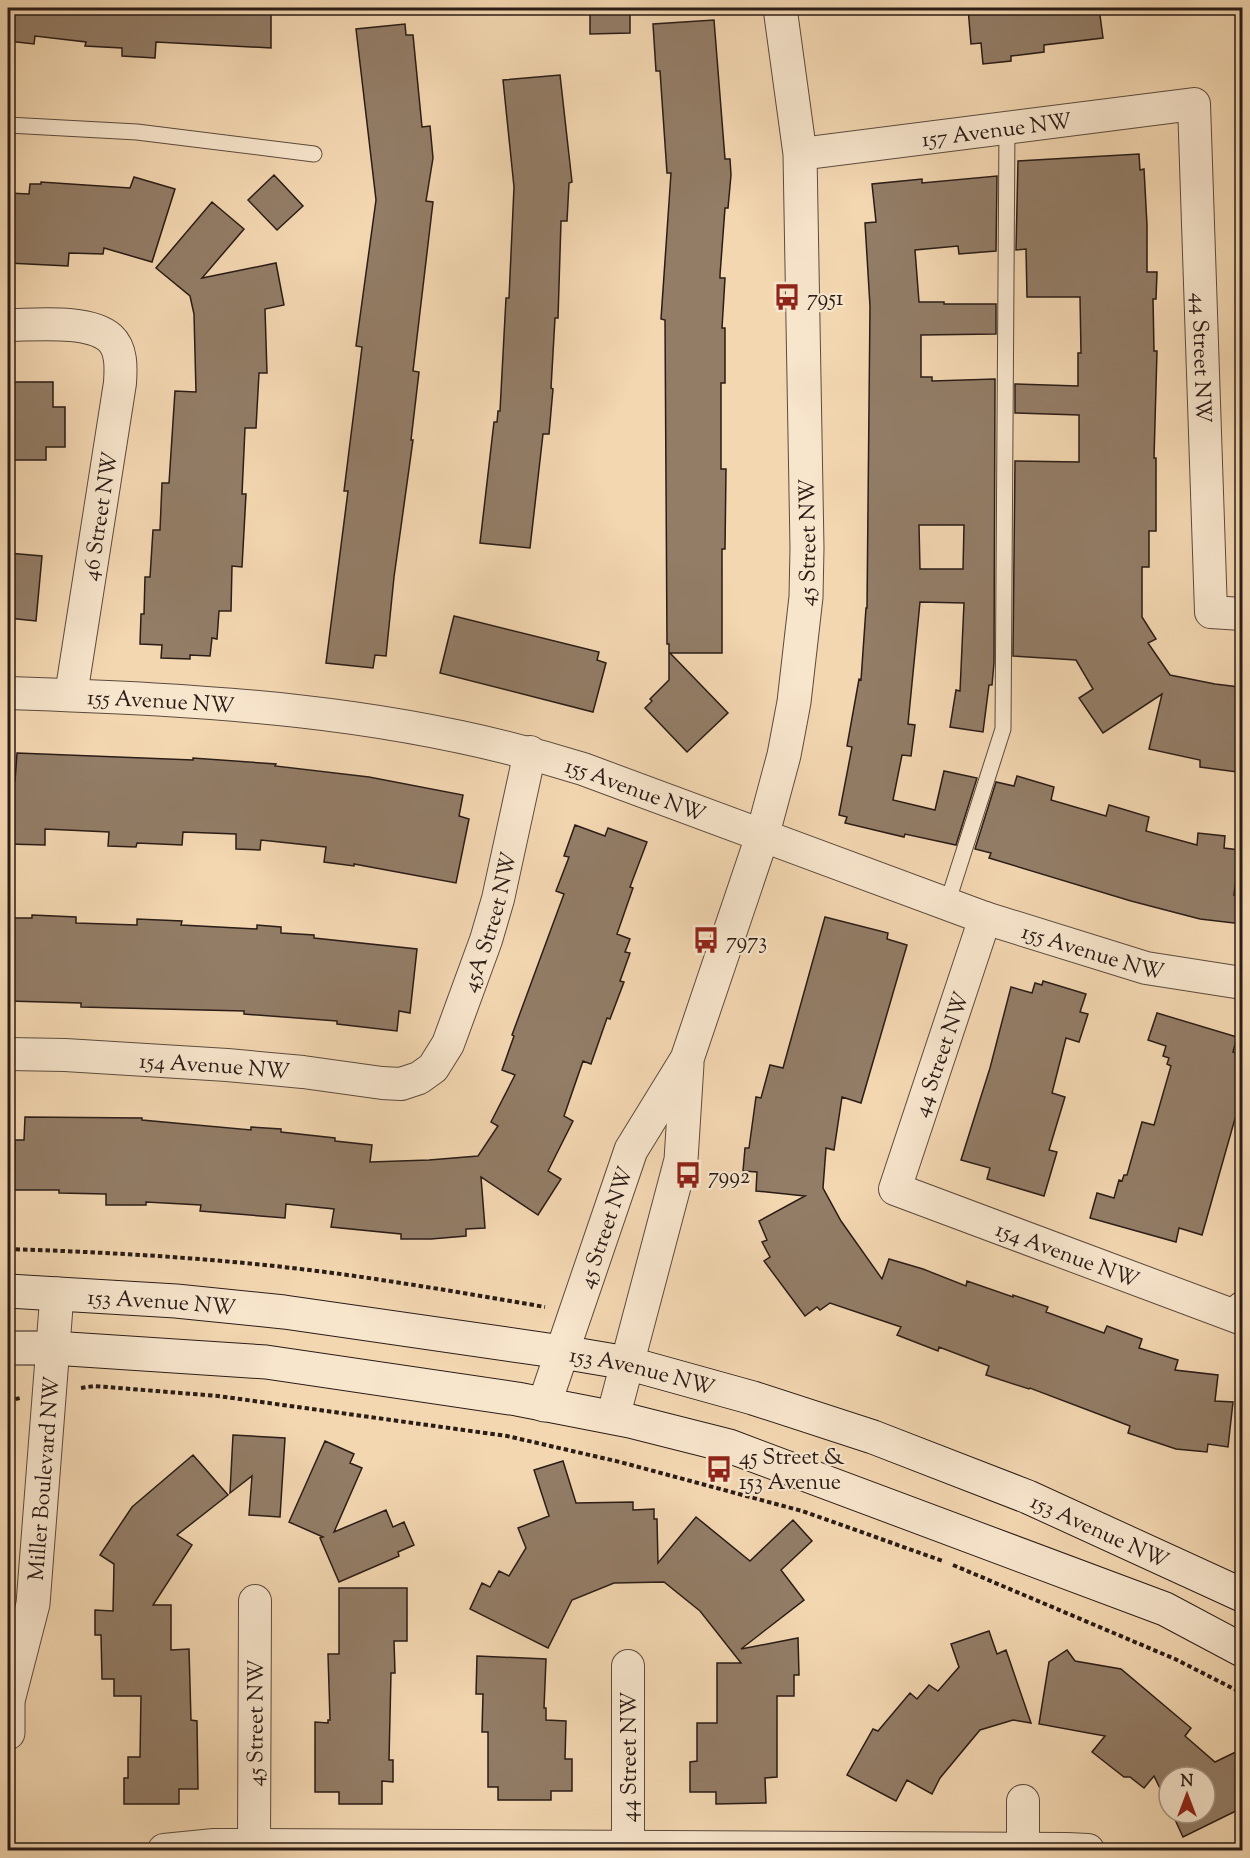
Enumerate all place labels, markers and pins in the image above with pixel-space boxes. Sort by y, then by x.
bus stop icon: 7951 [772,282,802,312]
place label: 7951 [807,284,844,316]
bus stop icon: 7973 [691,925,721,955]
place label: 7973 [726,927,767,959]
bus stop icon: 7992 [673,1160,703,1190]
place label: 7992 [708,1162,750,1194]
place label: 45 Street & 153 Avenue [739,1443,845,1500]
bus stop icon: 45 Street & 153 Avenue [704,1454,734,1484]

